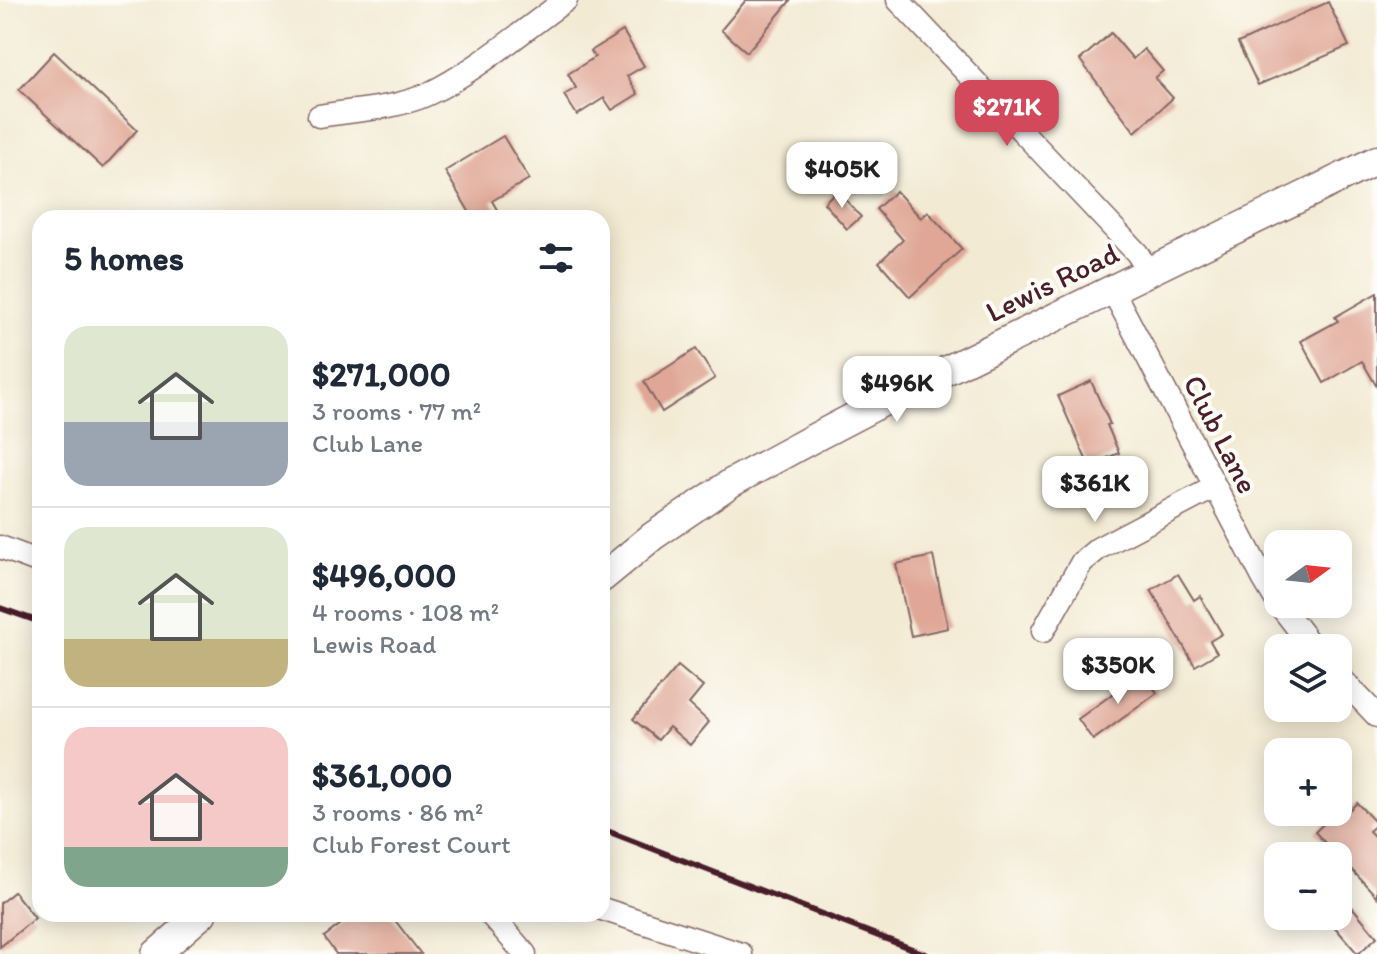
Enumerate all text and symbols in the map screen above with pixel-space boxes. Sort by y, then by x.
pin: $271K [951,80,1063,148]
text: $271K [973,90,1041,122]
pin: $405K [786,142,898,210]
text: $405K [804,152,880,184]
street label: Lewis Road [979,234,1125,330]
icon: filters [534,236,578,280]
text: 5 homes [64,238,184,279]
text: $271,000 [312,354,451,395]
pin: $496K [841,356,953,424]
icon: home [128,358,224,454]
text: $496K [861,366,933,398]
street label: Club Lane [1175,369,1267,499]
text: 3 rooms · 77 m² [312,395,481,427]
text: Club Lane [312,427,423,459]
pin: $361K [1039,456,1151,524]
text: $361K [1060,466,1130,498]
north arrow [1264,530,1352,618]
map controls [1264,530,1352,930]
text: $496,000 [312,555,456,596]
icon: home [128,559,224,655]
text: 4 rooms · 108 m² [312,596,499,628]
text: Lewis Road [312,628,436,660]
button: layers [1264,634,1352,722]
pin: $350K [1062,638,1174,706]
text: $350K [1081,648,1155,680]
button: + [1264,738,1352,826]
text: $361,000 [312,755,452,796]
icon: home [128,759,224,855]
text: 3 rooms · 86 m² [312,796,483,828]
text: Club Forest Court [312,828,511,860]
button: − [1264,842,1352,930]

